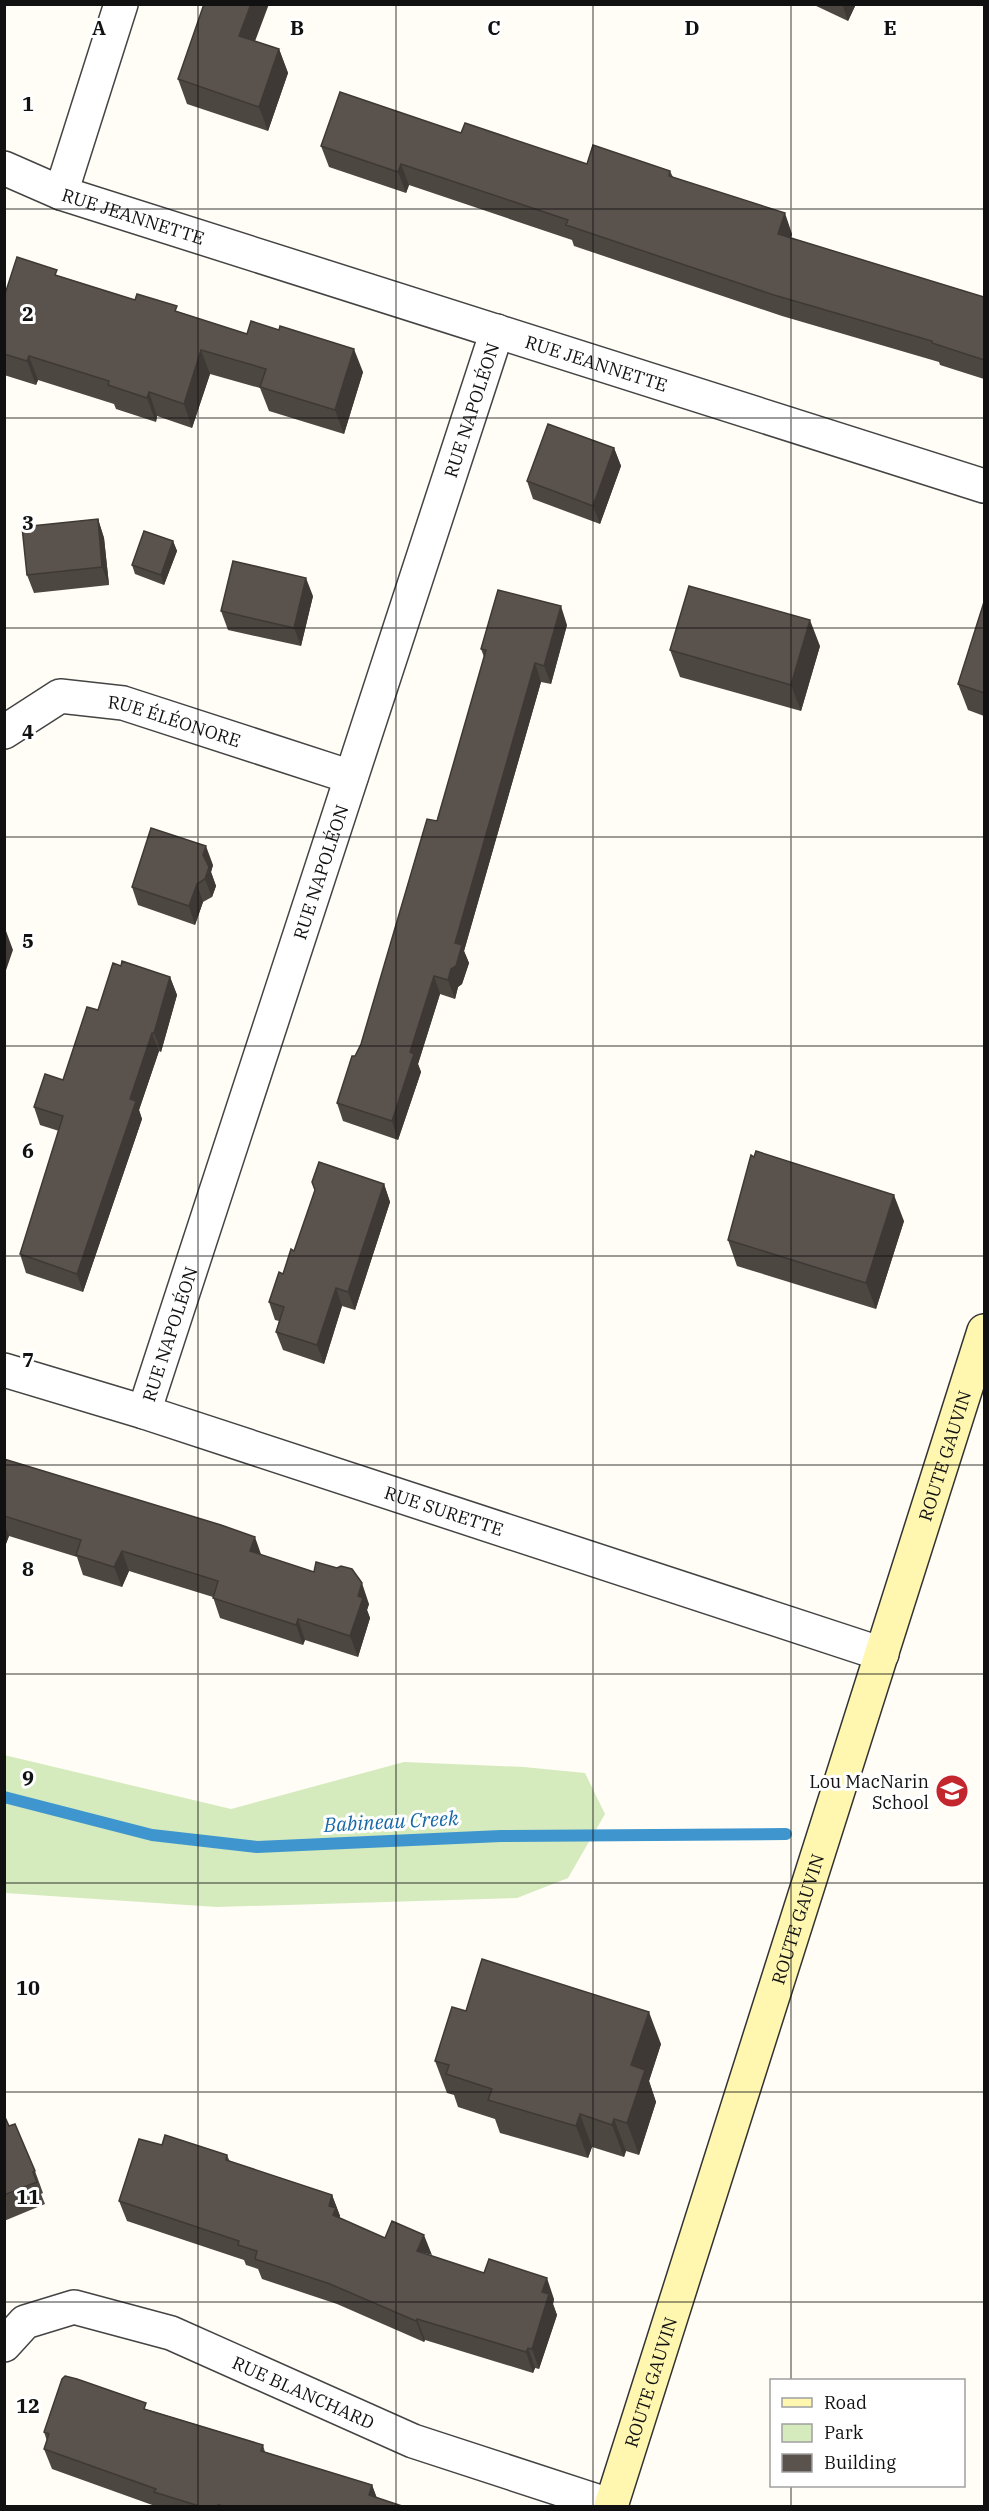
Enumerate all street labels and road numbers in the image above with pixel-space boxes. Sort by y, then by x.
street label: RUE JEANNETTE [59,183,207,249]
street label: RUE JEANNETTE [522,330,670,396]
street label: RUE NAPOLÉON [438,340,504,480]
street label: RUE ÉLÉONORE [107,690,244,752]
street label: RUE NAPOLÉON [288,802,353,942]
street label: RUE NAPOLÉON [137,1264,202,1404]
street label: ROUTE GAUVIN [913,1388,976,1524]
street label: RUE SURETTE [382,1480,507,1541]
street label: ROUTE GAUVIN [766,1851,829,1987]
street label: ROUTE GAUVIN [619,2314,682,2450]
street label: RUE BLANCHARD [229,2350,378,2434]

